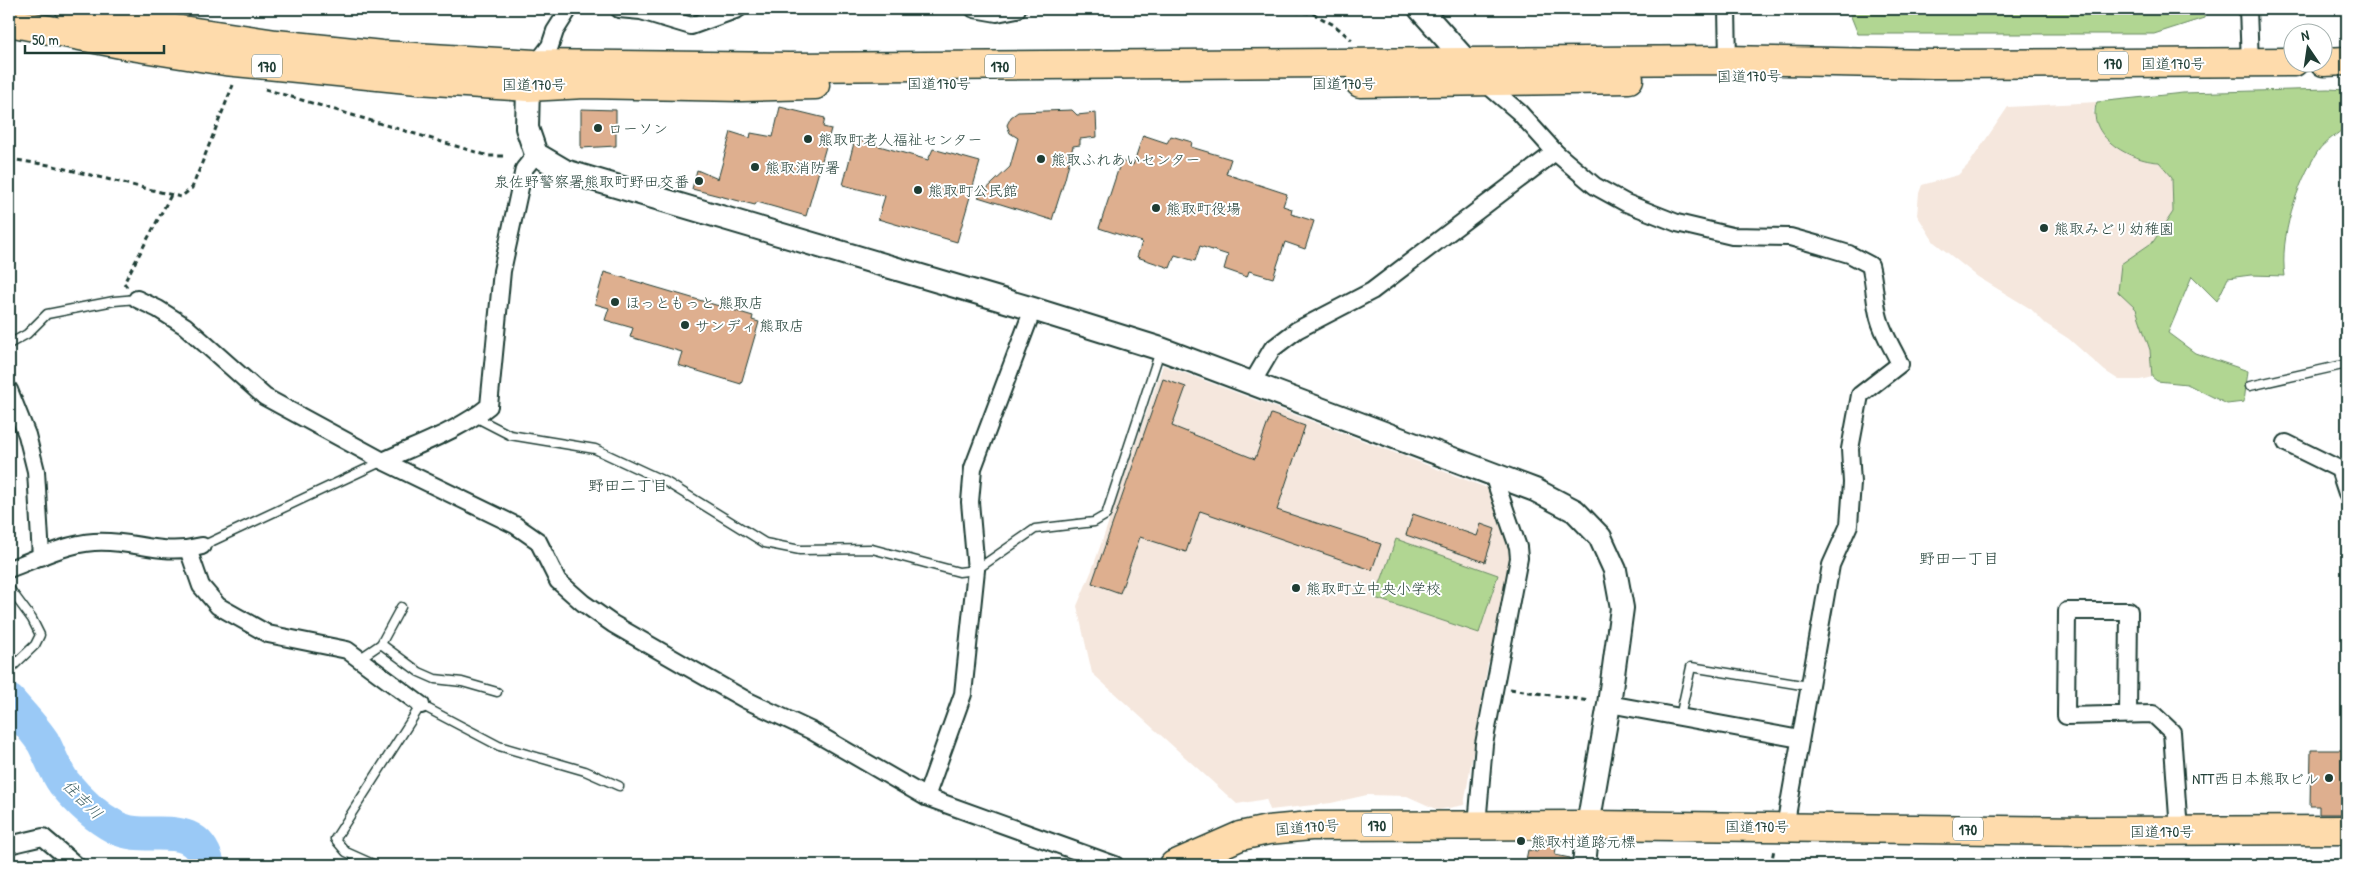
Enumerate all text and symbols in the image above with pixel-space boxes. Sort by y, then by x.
scale bar [25,22,164,54]
north arrow [2284,22,2334,72]
text: N [2299,25,2311,45]
text: 50 m [32,29,59,50]
road number: 170 [2098,52,2128,74]
street label: 国道170号 [2141,53,2205,74]
road number: 170 [252,54,282,78]
road number: 170 [985,54,1015,78]
street label: 国道170号 [1717,65,1781,87]
street label: 国道170号 [907,73,971,94]
street label: 国道170号 [1312,73,1376,94]
street label: 国道170号 [502,74,566,95]
place label: ローソン [608,118,668,139]
marker: ローソン [592,122,604,134]
place label: 熊取町老人福祉センター [818,129,982,150]
marker: 熊取町老人福祉センター [802,133,814,145]
place label: 熊取ふれあいセンター [1051,149,1200,170]
marker: 熊取ふれあいセンター [1035,153,1047,165]
place label: 熊取消防署 [765,157,840,178]
marker: 熊取消防署 [749,161,761,173]
place label: 泉佐野警察署熊取町野田交番 [494,171,689,192]
marker: 泉佐野警察署熊取町野田交番 [693,175,705,187]
place label: 熊取町公民館 [928,180,1018,201]
marker: 熊取町公民館 [912,184,924,196]
place label: 熊取町役場 [1166,198,1241,219]
marker: 熊取町役場 [1150,202,1162,214]
place label: 熊取みどり幼稚園 [2054,218,2174,239]
marker: 熊取みどり幼稚園 [2038,222,2050,234]
place label: ほっともっと 熊取店 [625,292,763,313]
marker: ほっともっと 熊取店 [609,296,621,308]
place label: サンディ 熊取店 [695,315,804,336]
marker: サンディ 熊取店 [679,319,691,331]
district label: 野田二丁目 [588,474,668,496]
district label: 野田一丁目 [1919,547,1999,569]
place label: 熊取町立中央小学校 [1306,578,1441,599]
marker: 熊取町立中央小学校 [1290,582,1302,594]
place label: NTT西日本熊取ビル [2192,768,2319,789]
marker: NTT西日本熊取ビル [2323,772,2335,784]
water label: 住吉川 [58,774,108,824]
street label: 国道170号 [1274,814,1340,840]
road number: 170 [1362,814,1392,836]
street label: 国道170号 [1725,816,1789,837]
road number: 170 [1953,818,1983,841]
street label: 国道170号 [2130,821,2194,842]
place label: 熊取村道路元標 [1531,831,1636,852]
marker: 熊取村道路元標 [1515,835,1527,847]

